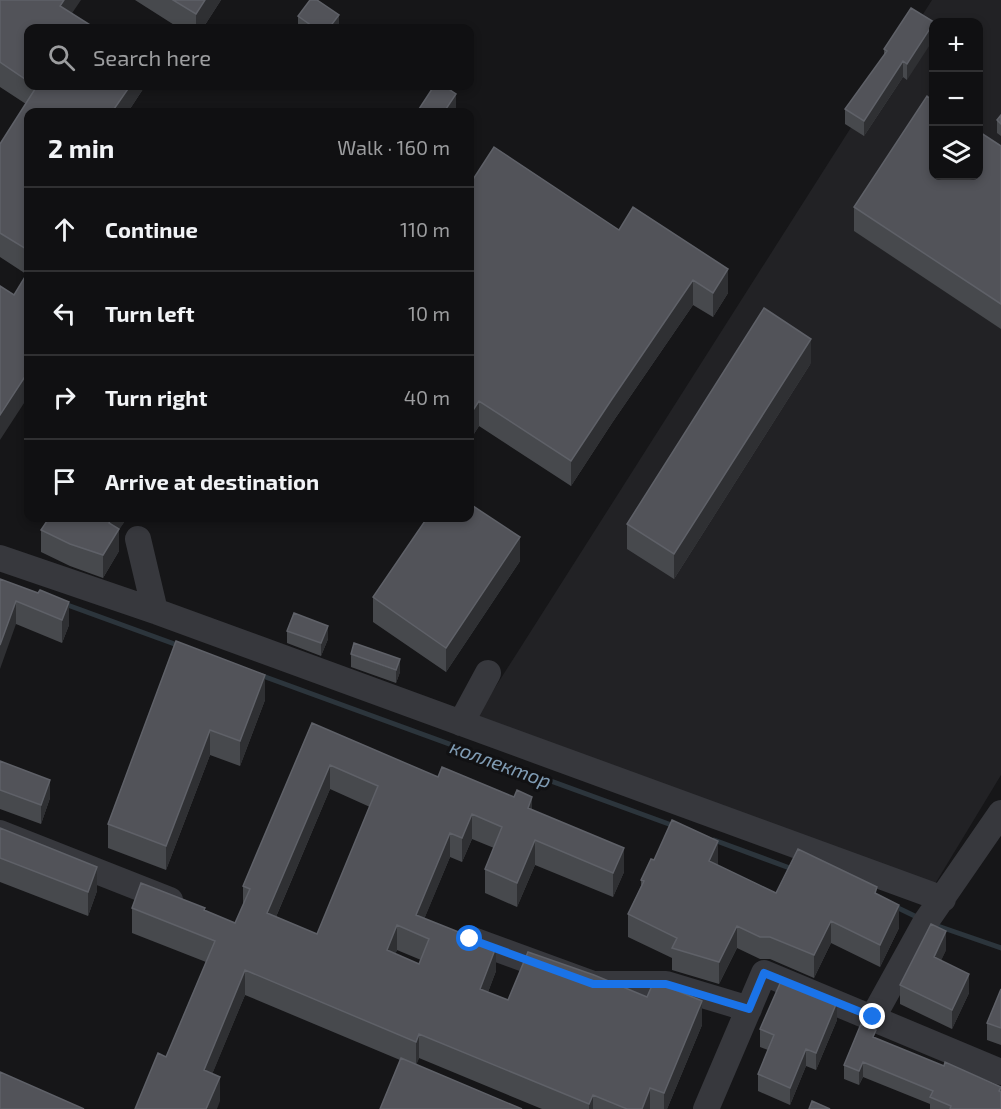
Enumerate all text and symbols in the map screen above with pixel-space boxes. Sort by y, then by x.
map controls [929,18,983,180]
button: + [929,18,983,72]
search box [24,24,474,90]
icon: search [45,41,78,74]
text: Search here [93,44,211,70]
button: − [929,72,983,126]
button: layers [929,126,983,180]
text: 2 min [48,132,114,163]
text: Walk · 160 m [337,135,450,159]
icon: ahead [48,213,81,246]
text: Continue [105,216,198,242]
text: 110 m [400,217,450,241]
icon: left [48,297,81,330]
text: Turn left [105,300,194,326]
text: 10 m [408,301,450,325]
icon: right [48,381,81,414]
text: Turn right [105,384,207,410]
text: 40 m [404,385,450,409]
icon: arrive [48,465,81,498]
text: Arrive at destination [105,468,319,494]
water label: коллектор [447,734,555,792]
route start [456,925,482,951]
route end [859,1003,885,1029]

